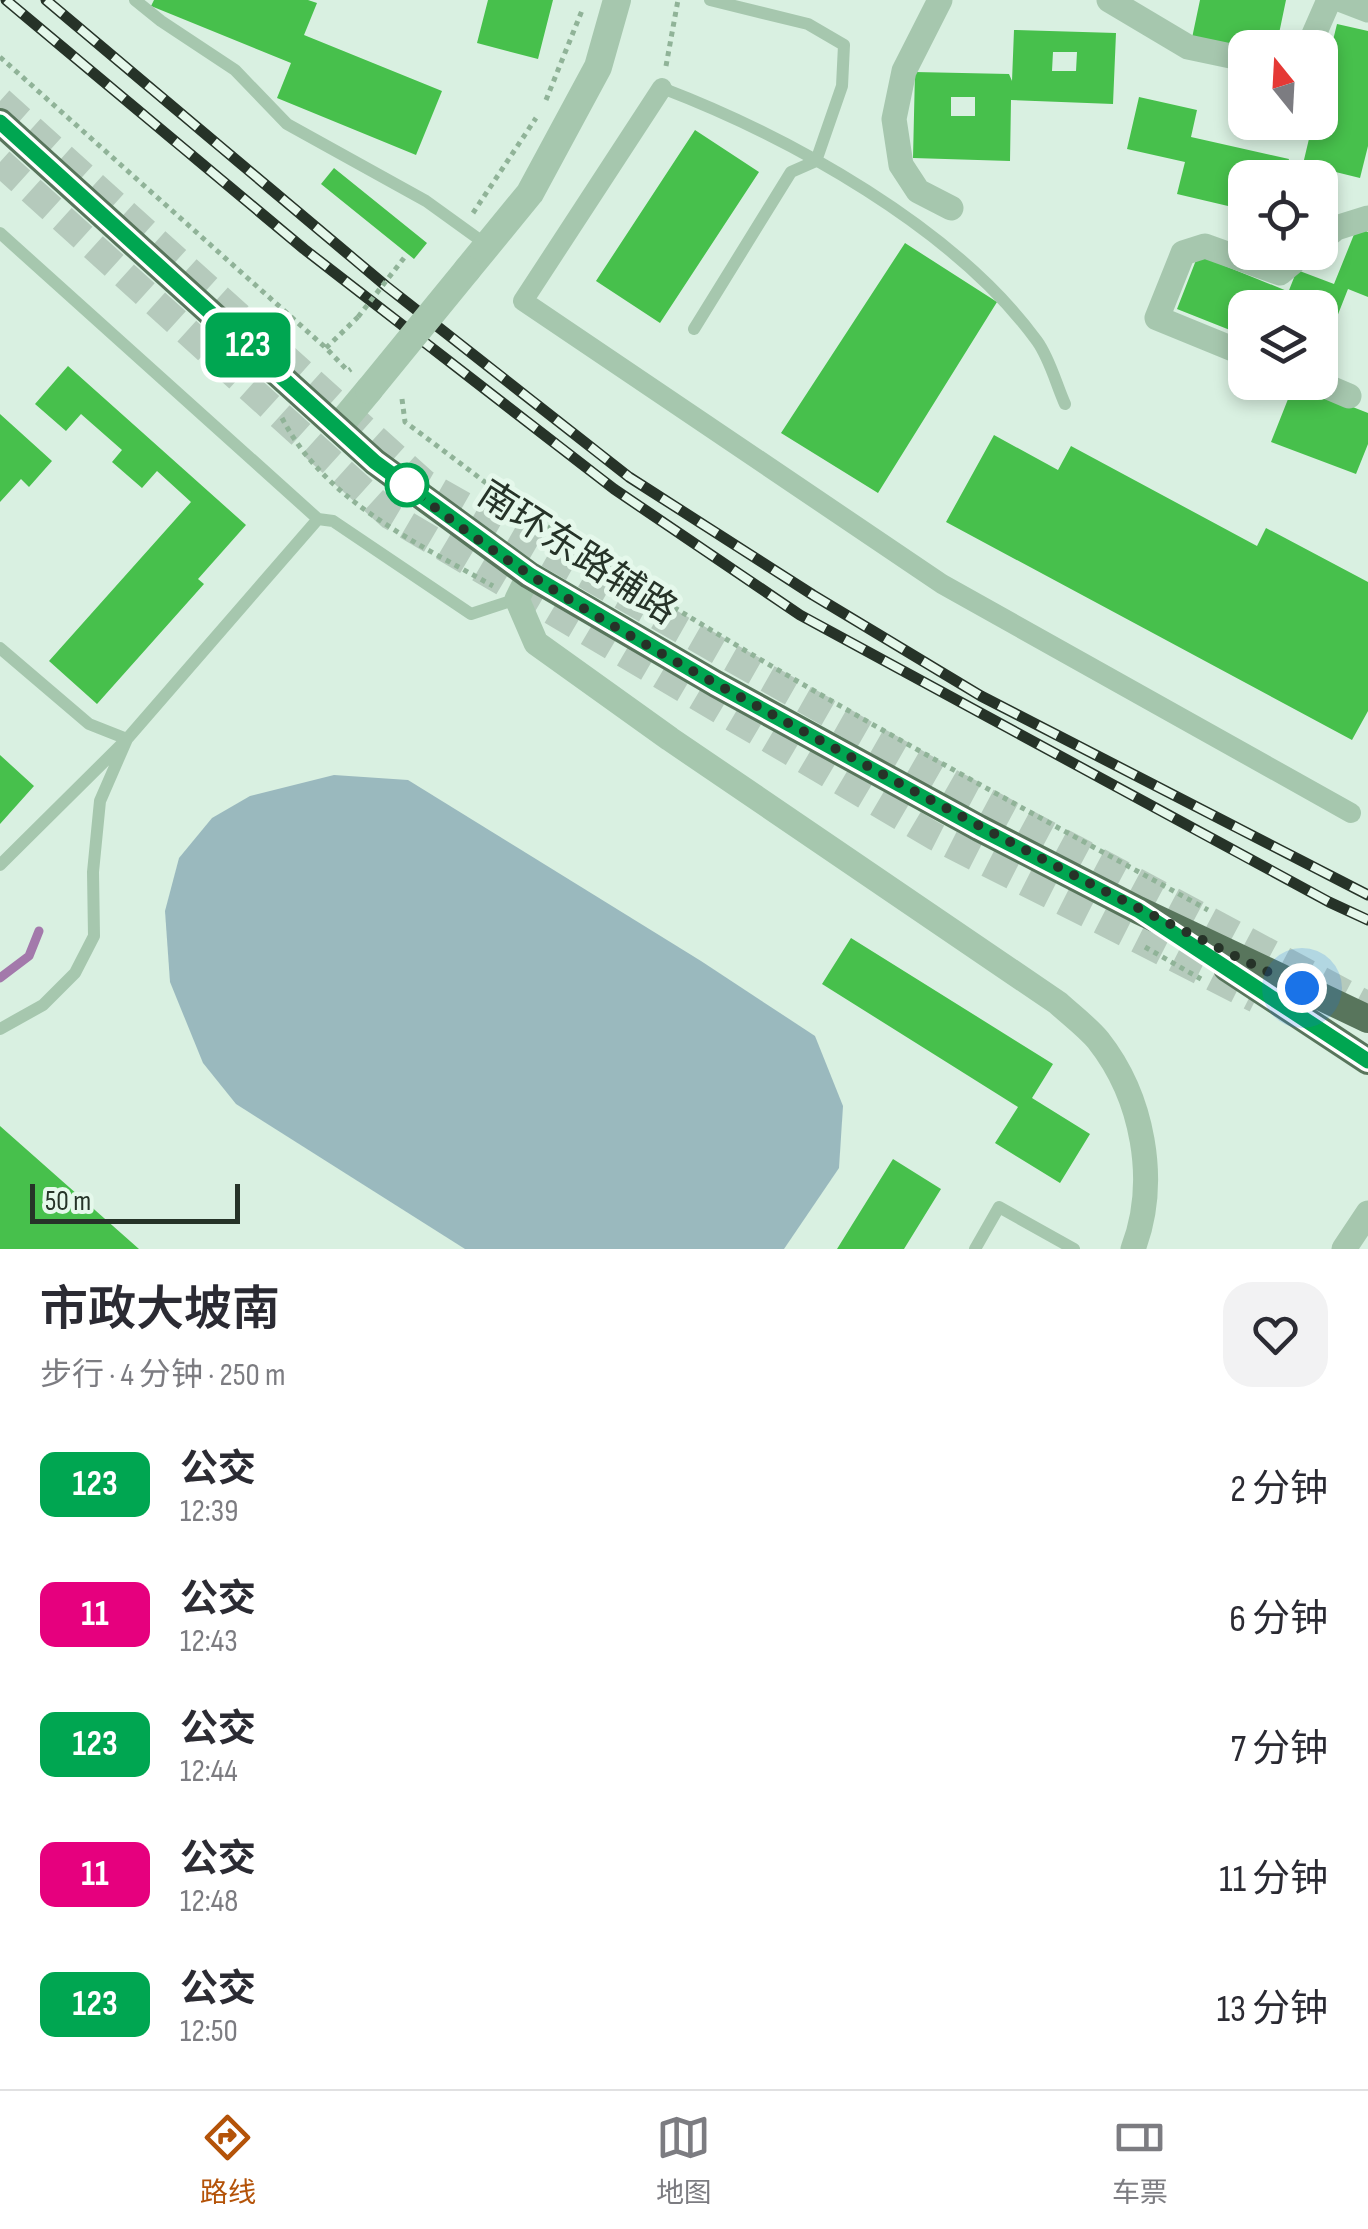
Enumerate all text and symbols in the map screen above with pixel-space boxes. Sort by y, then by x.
north arrow [1228,30,1338,140]
map controls [1228,30,1338,400]
button: locate [1228,160,1338,270]
button: layers [1228,290,1338,400]
line badge: 123 [190,312,306,378]
text: 123 [225,324,271,367]
unlabelled marker [386,464,428,506]
street label: 南环东路辅路 [469,472,685,634]
your location [1277,963,1327,1013]
scale bar [30,1179,240,1224]
text: 50 m [45,1185,91,1218]
text: 市政大坡南 [40,1282,280,1339]
button: heart [1223,1282,1328,1387]
text: 步行 · 4 分钟 · 250 m [40,1356,285,1395]
text: 公交 [180,1447,256,1492]
text: 123 [72,1463,118,1506]
text: 2 分钟 [1230,1467,1328,1512]
text: 12:39 [180,1492,238,1531]
text: 公交 [180,1577,256,1622]
text: 11 [81,1593,109,1636]
text: 6 分钟 [1229,1597,1328,1642]
text: 12:43 [180,1622,238,1661]
text: 公交 [180,1707,256,1752]
text: 123 [72,1723,118,1766]
text: 7 分钟 [1231,1727,1328,1772]
text: 12:44 [180,1752,238,1791]
text: 公交 [180,1837,256,1882]
text: 11 [81,1853,109,1896]
text: 11 分钟 [1219,1857,1328,1902]
text: 12:48 [180,1882,238,1921]
text: 公交 [180,1967,256,2012]
text: 123 [72,1983,118,2026]
text: 13 分钟 [1217,1987,1328,2032]
text: 12:50 [180,2012,238,2051]
tab: 路线 [200,2110,256,2210]
tab: 地图 [656,2110,712,2210]
tab: 车票 [1112,2110,1168,2210]

